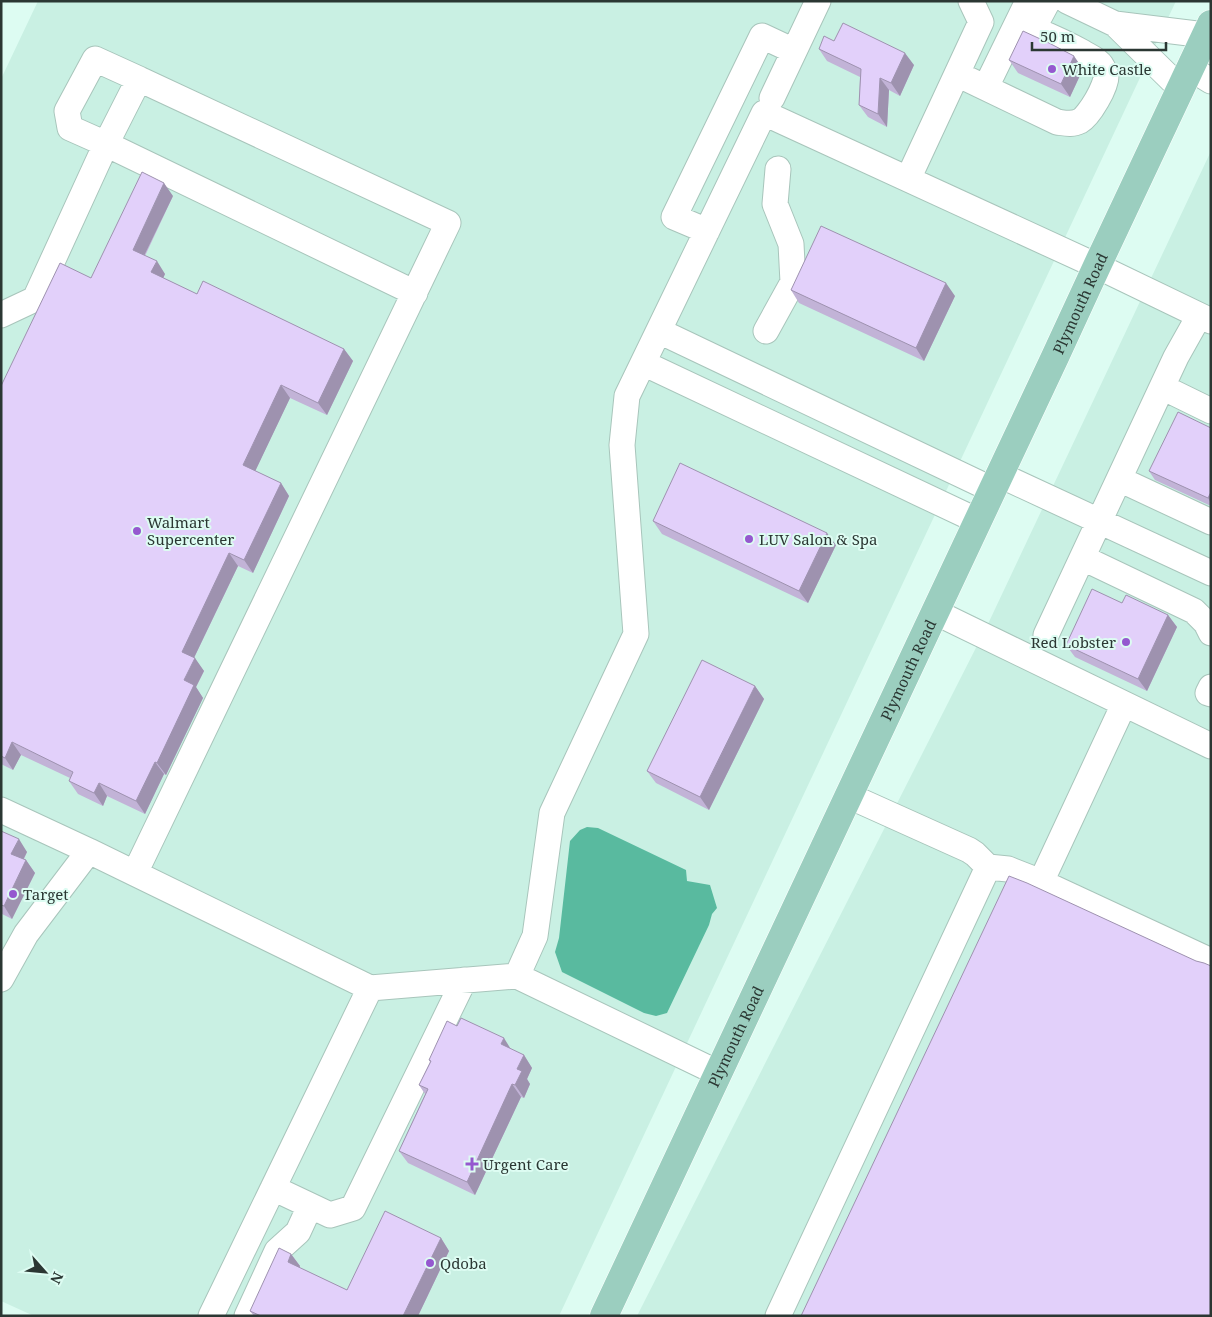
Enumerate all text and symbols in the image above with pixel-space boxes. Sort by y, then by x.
scale bar [1032,20,1166,52]
text: 50 m [1040,26,1075,46]
place label: White Castle [1062,59,1152,79]
marker: White Castle [1046,63,1058,75]
street label: Plymouth Road [1048,249,1112,357]
place label: Walmart Supercenter [147,512,234,549]
marker: Walmart Supercenter [131,525,143,537]
place label: LUV Salon & Spa [759,529,877,549]
marker: LUV Salon & Spa [743,533,755,545]
street label: Plymouth Road [876,616,940,724]
place label: Red Lobster [1031,632,1116,652]
marker: Red Lobster [1120,636,1132,648]
place label: Target [23,884,69,904]
marker: Target [7,888,19,900]
street label: Plymouth Road [703,983,768,1090]
place label: Urgent Care [483,1154,569,1174]
marker: Urgent Care [465,1157,479,1171]
north arrow [20,1247,70,1297]
place label: Qdoba [440,1253,487,1273]
marker: Qdoba [424,1257,436,1269]
text: N [46,1269,68,1287]

